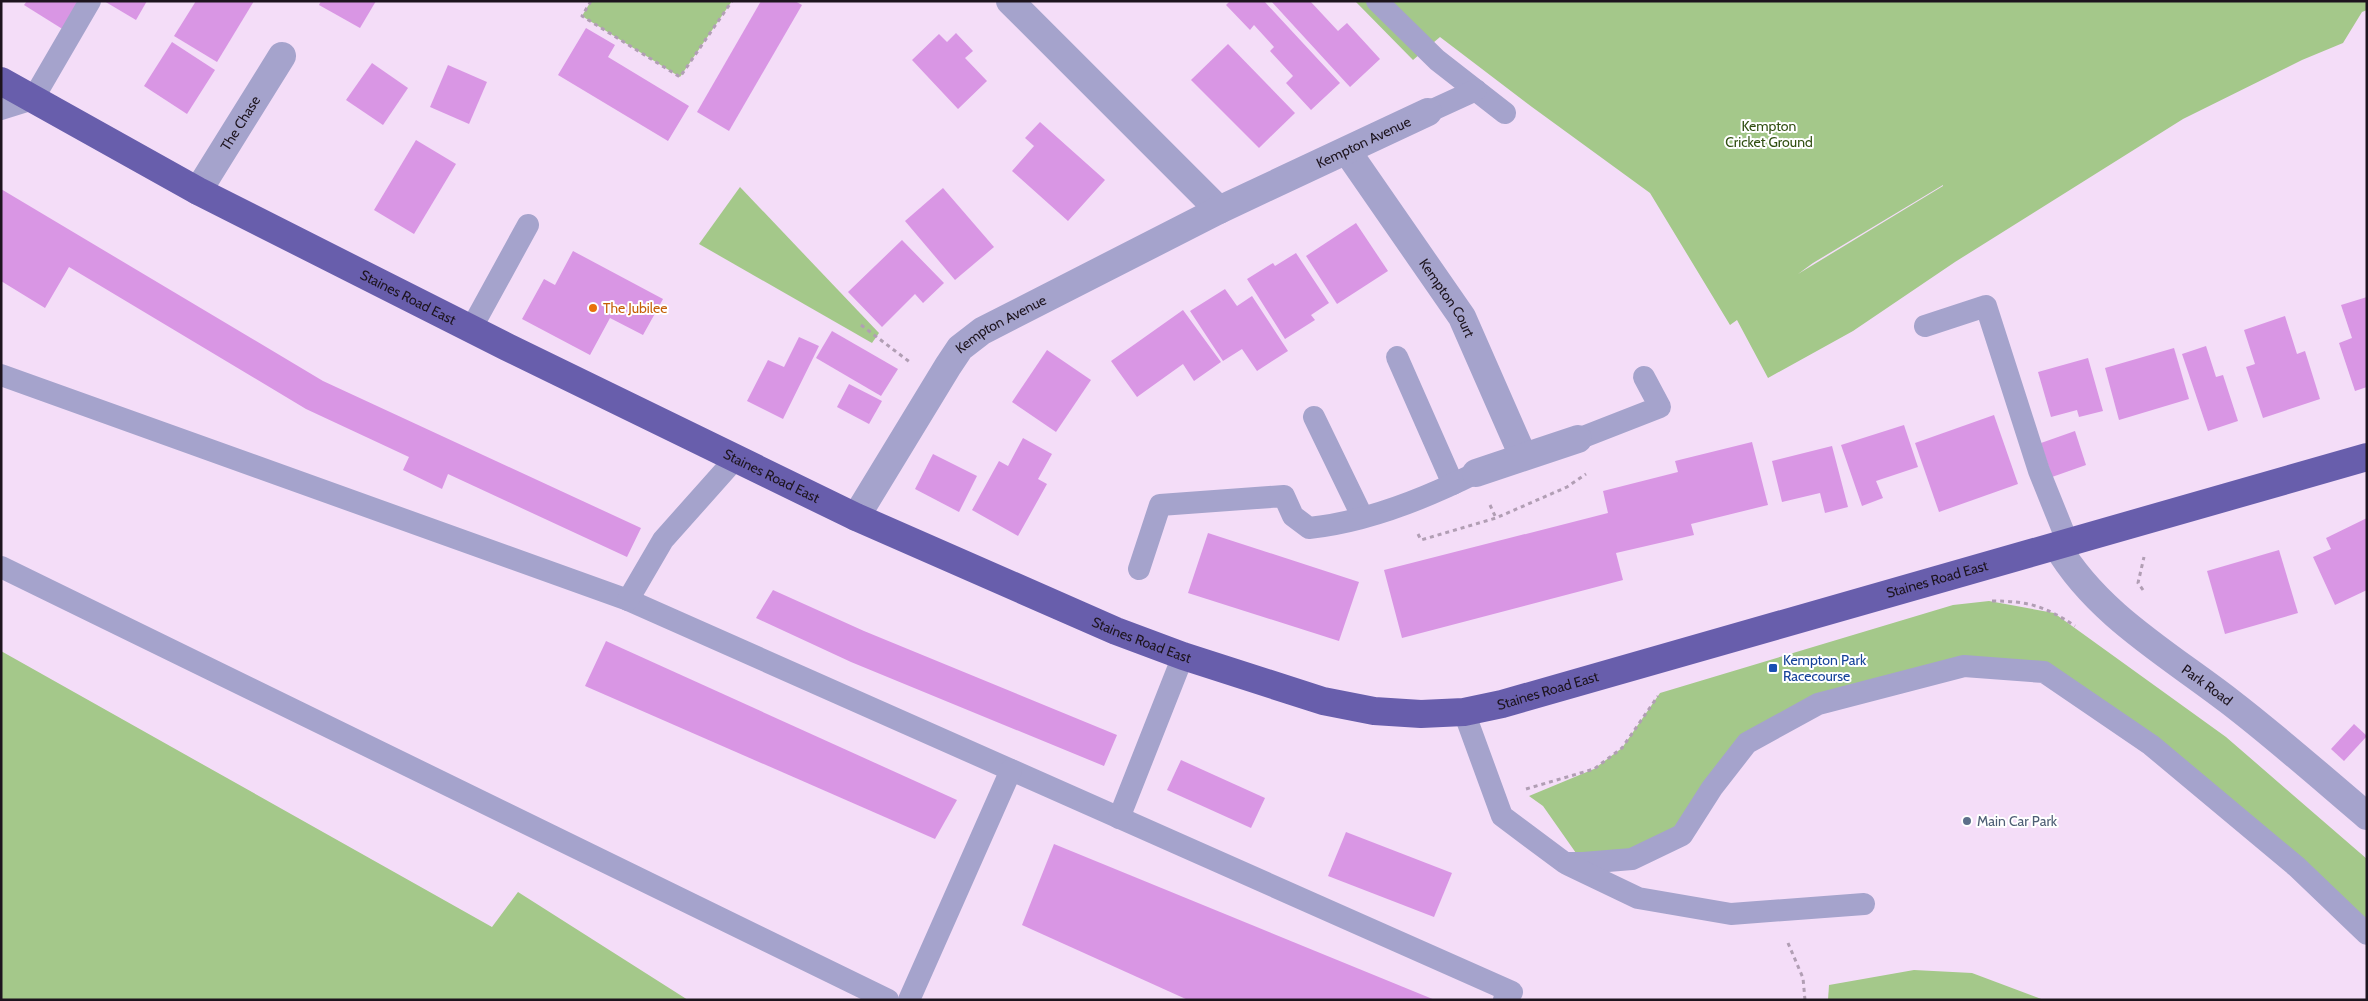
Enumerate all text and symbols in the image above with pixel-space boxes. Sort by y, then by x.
street label: The Chase [216,92,264,154]
street label: Kempton Avenue [1313,112,1414,172]
park label: Kempton Cricket Ground [1725,117,1813,151]
street label: Kempton Court [1415,255,1479,340]
street label: Staines Road East [357,265,459,329]
street label: Kempton Avenue [952,291,1049,357]
place label: The Jubilee [603,299,667,317]
marker: The Jubilee [587,302,599,314]
street label: Staines Road East [720,445,823,507]
street label: Staines Road East [1884,556,1990,602]
street label: Staines Road East [1089,613,1194,667]
place label: Kempton Park Racecourse [1783,651,1867,685]
street label: Park Road [2178,660,2236,709]
marker: Kempton Park Racecourse [1767,662,1779,674]
street label: Staines Road East [1495,667,1601,714]
place label: Main Car Park [1977,812,2058,830]
marker: Main Car Park [1961,815,1973,827]

